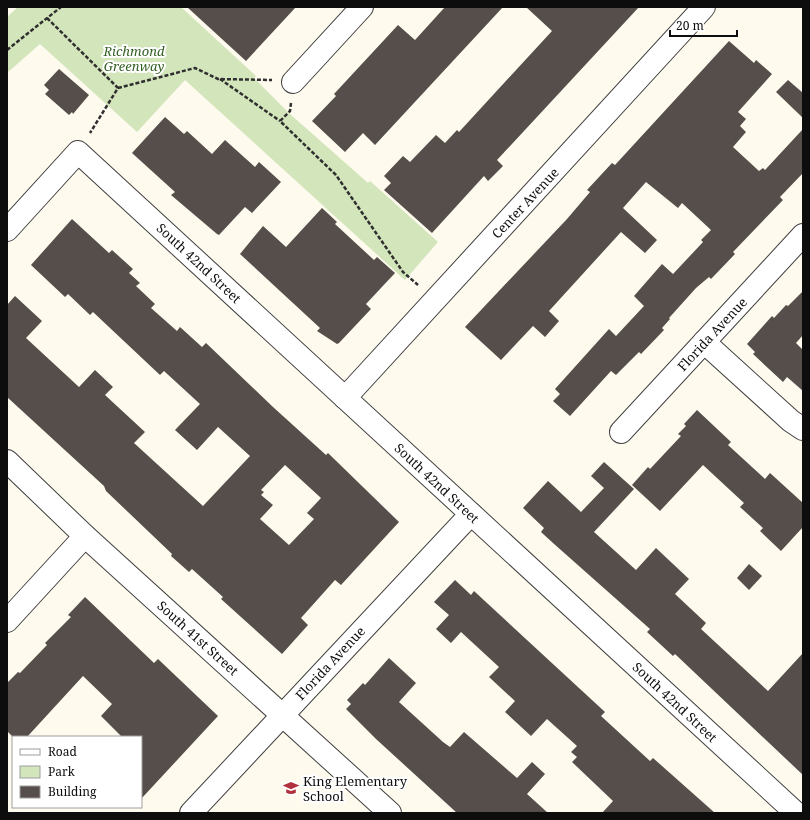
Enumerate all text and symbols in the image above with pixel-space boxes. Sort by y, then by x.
scale bar [670,12,737,38]
text: 20 m [676,17,704,34]
park label: Richmond Greenway [102,42,165,75]
street label: Center Avenue [487,164,563,242]
street label: South 42nd Street [153,219,246,307]
street label: Florida Avenue [673,293,751,375]
street label: South 42nd Street [391,439,484,527]
street label: South 41st Street [153,597,243,680]
street label: Florida Avenue [291,622,369,704]
street label: South 42nd Street [629,658,722,746]
legend [12,736,142,808]
text: Road [48,743,78,760]
text: Park [48,763,76,780]
place label: King Elementary School [303,772,408,805]
school or university icon: King Elementary School [282,779,300,797]
text: Building [48,783,97,800]

